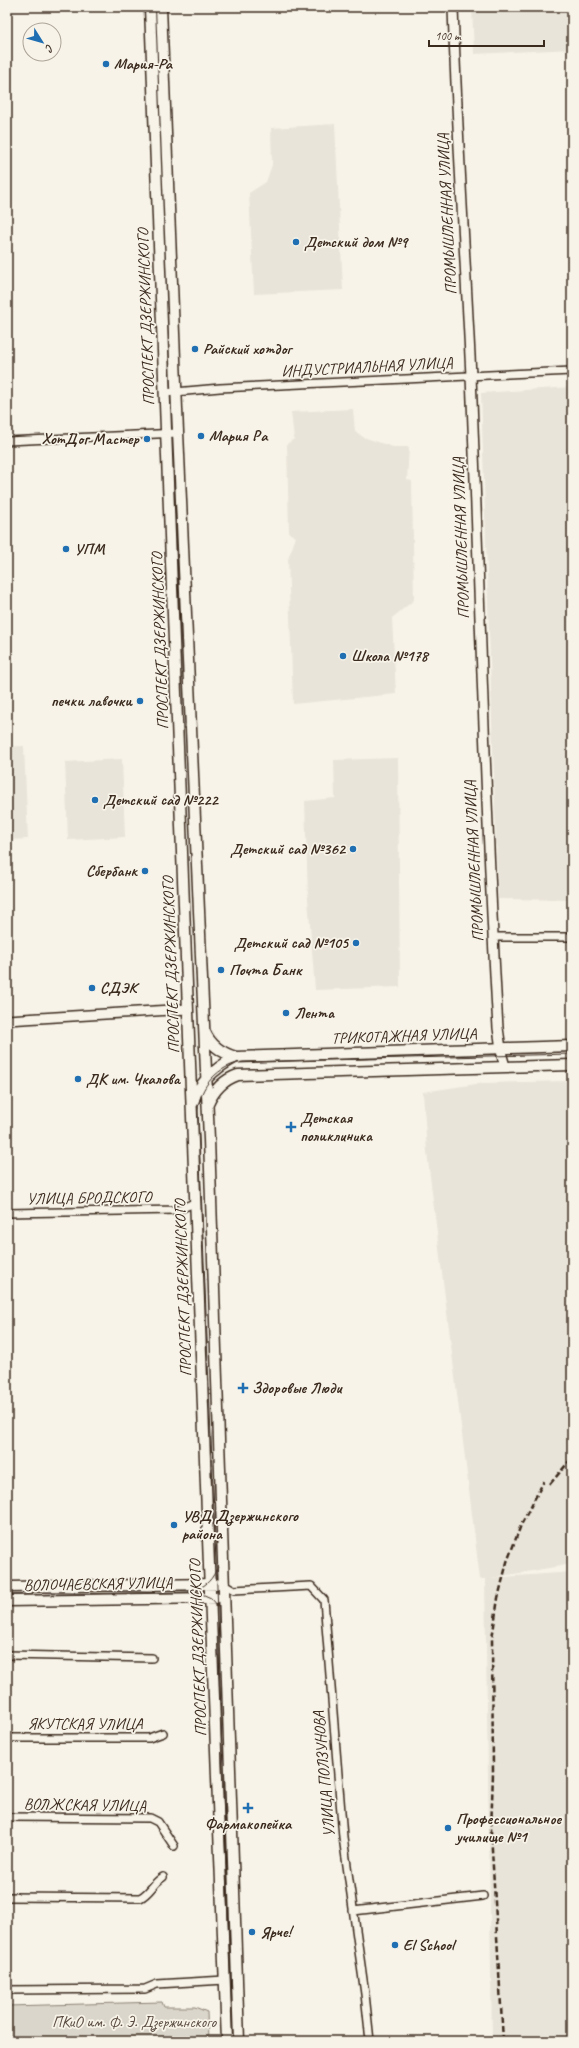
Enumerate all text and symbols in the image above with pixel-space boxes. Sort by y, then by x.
north arrow [22,22,62,62]
scale bar [429,22,544,48]
text: 100 m [435,28,462,44]
text: С [42,42,57,56]
place label: Мария-Ра [114,54,174,74]
marker: Мария-Ра [101,59,111,69]
street label: ПРОМЫШЛЕННАЯ УЛИЦА [433,132,461,295]
street label: ПРОСПЕКТ ДЗЕРЖИНСКОГО [133,226,159,406]
place label: Детский дом №9 [304,232,409,252]
marker: Детский дом №9 [291,237,301,247]
place label: Райский хотдог [203,339,294,359]
marker: Райский хотдог [190,344,200,354]
street label: ИНДУСТРИАЛЬНАЯ УЛИЦА [281,352,454,381]
place label: Мария Ра [209,426,269,446]
place label: ХотДог Мастер [42,429,140,449]
marker: Мария Ра [196,431,206,441]
marker: ХотДог Мастер [142,434,152,444]
street label: ПРОМЫШЛЕННАЯ УЛИЦА [448,456,474,619]
place label: УПМ [74,539,106,559]
marker: УПМ [61,544,71,554]
street label: ПРОСПЕКТ ДЗЕРЖИНСКОГО [147,550,173,730]
place label: Школа №178 [351,646,430,666]
marker: Школа №178 [338,651,348,661]
place label: печки лавочки [51,691,133,711]
marker: печки лавочки [135,696,145,706]
street label: ПРОМЫШЛЕННАЯ УЛИЦА [460,779,488,942]
place label: Детский сад №222 [103,790,219,810]
marker: Детский сад №222 [90,795,100,805]
place label: Детский сад №362 [230,839,347,859]
marker: Детский сад №362 [348,844,358,854]
place label: Сбербанк [86,861,139,881]
marker: Сбербанк [140,866,150,876]
street label: ПРОСПЕКТ ДЗЕРЖИНСКОГО [158,874,184,1054]
place label: Детский сад №105 [234,933,350,953]
marker: Детский сад №105 [351,938,361,948]
place label: Почта Банк [229,960,303,980]
marker: Почта Банк [216,965,226,975]
place label: СДЭК [100,978,141,998]
marker: СДЭК [87,983,97,993]
place label: Лента [294,1003,335,1023]
marker: Лента [281,1008,291,1018]
street label: ТРИКОТАЖНАЯ УЛИЦА [331,1023,478,1049]
place label: ДК им. Чкалова [86,1069,182,1089]
marker: ДК им. Чкалова [73,1074,83,1084]
place label: Детская поликлиника [300,1108,373,1146]
marker: Детская поликлиника [285,1121,297,1133]
street label: УЛИЦА БРОДСКОГО [26,1187,154,1209]
street label: ПРОСПЕКТ ДЗЕРЖИНСКОГО [170,1197,196,1377]
place label: Здоровые Люди [252,1378,343,1398]
marker: Здоровые Люди [237,1382,249,1394]
place label: УВД Дзержинского района [182,1506,299,1544]
marker: УВД Дзержинского района [169,1520,179,1530]
street label: ПРОСПЕКТ ДЗЕРЖИНСКОГО [185,1557,211,1737]
street label: ВОЛОЧАЕВСКАЯ УЛИЦА [23,1573,174,1595]
street label: УЛИЦА ПОЛЗУНОВА [308,1709,339,1838]
street label: ЯКУТСКАЯ УЛИЦА [27,1714,144,1734]
street label: ВОЛЖСКАЯ УЛИЦА [24,1794,147,1816]
marker: Фармакопейка [243,1803,253,1813]
place label: Профессиональное училище №1 [454,1809,563,1847]
place label: Фармакопейка [205,1814,293,1834]
marker: Профессиональное училище №1 [443,1823,453,1833]
place label: Ярче! [260,1922,294,1942]
marker: Ярче! [247,1927,257,1937]
place label: El School [403,1935,457,1955]
marker: El School [390,1940,400,1950]
park label: ПКиО им. Ф. Э. Дзержинского [52,2012,217,2032]

